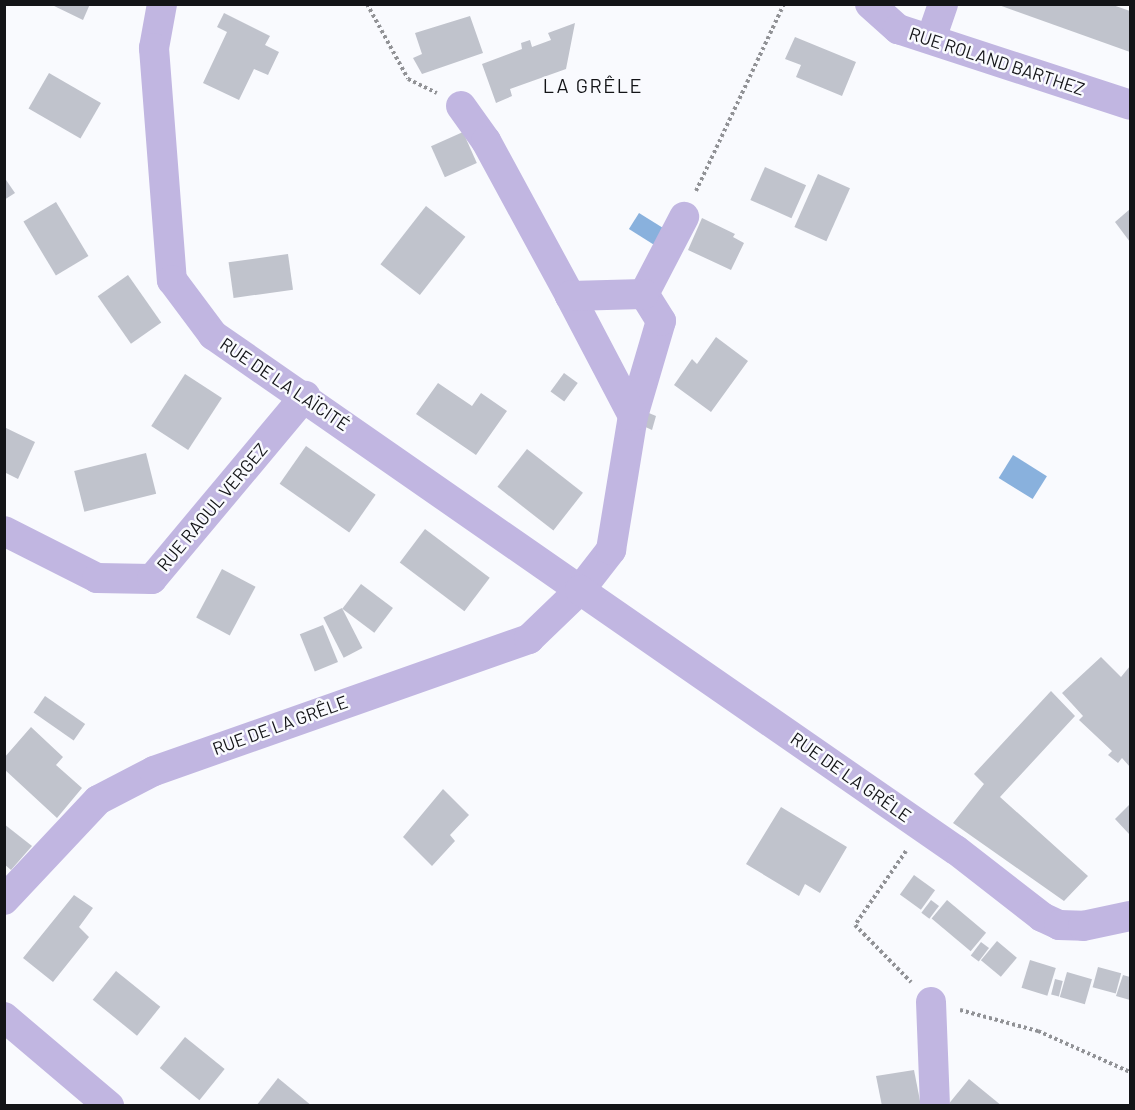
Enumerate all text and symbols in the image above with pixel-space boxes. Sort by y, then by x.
street label: RUE ROLAND BARTHEZ [906,22,1088,100]
district label: LA GRÊLE [543,73,643,97]
street label: RUE DE LA LAÏCITÉ [216,333,354,435]
street label: RUE RAOUL VERGEZ [152,439,272,575]
street label: RUE DE LA GRÊLE [209,691,351,759]
street label: RUE DE LA GRÊLE [787,727,915,827]

